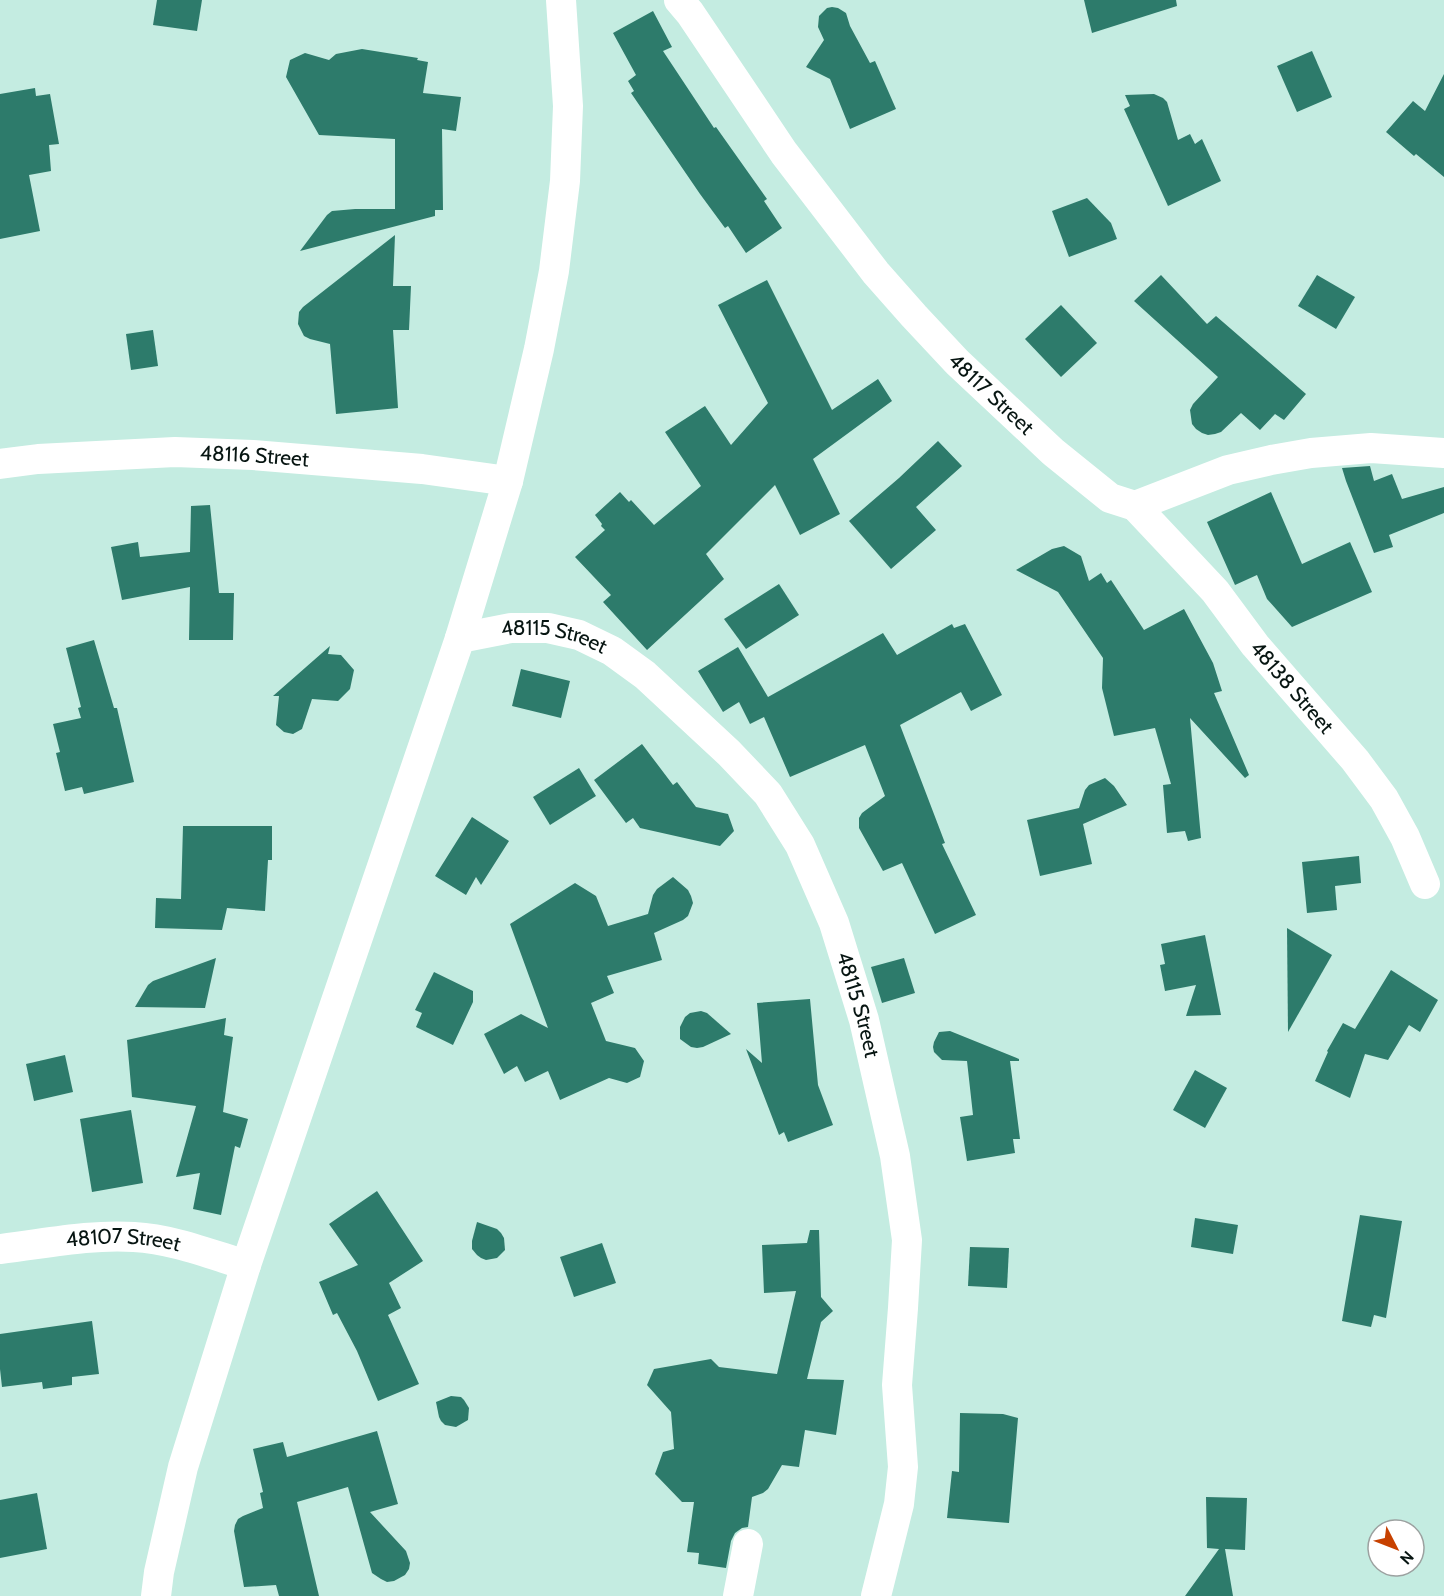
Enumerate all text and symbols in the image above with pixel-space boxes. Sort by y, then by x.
street label: 48117 Street [943,348,1039,440]
street label: 48116 Street [199,440,310,472]
street label: 48115 Street [498,615,611,659]
street label: 48138 Street [1245,636,1339,738]
street label: 48115 Street [832,949,885,1060]
street label: 48107 Street [64,1223,183,1256]
north arrow [1366,1518,1426,1578]
text: N [1396,1547,1418,1568]

